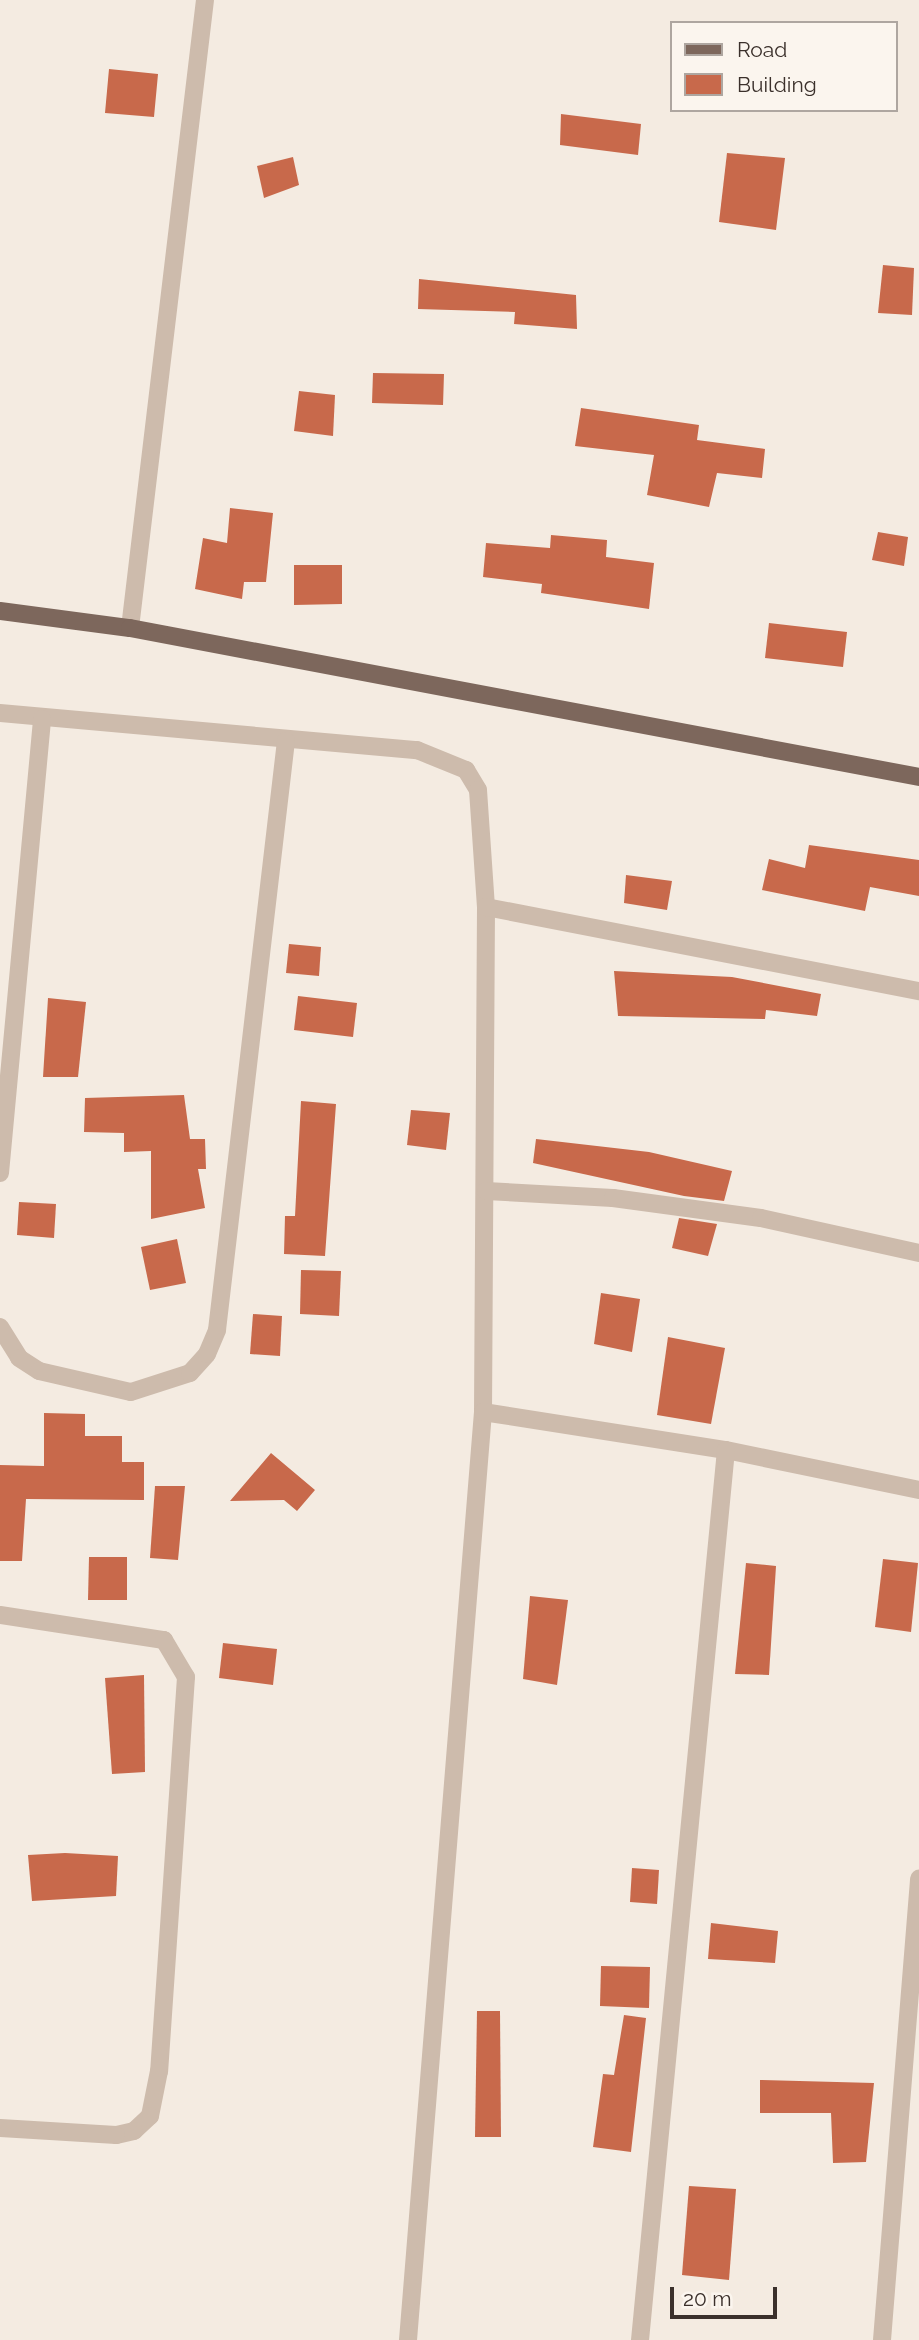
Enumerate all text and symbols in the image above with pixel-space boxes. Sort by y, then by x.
legend [670,21,898,112]
text: Road [737,37,787,62]
text: Building [737,72,817,97]
scale bar [674,2274,781,2318]
text: 20 m [683,2286,731,2311]

